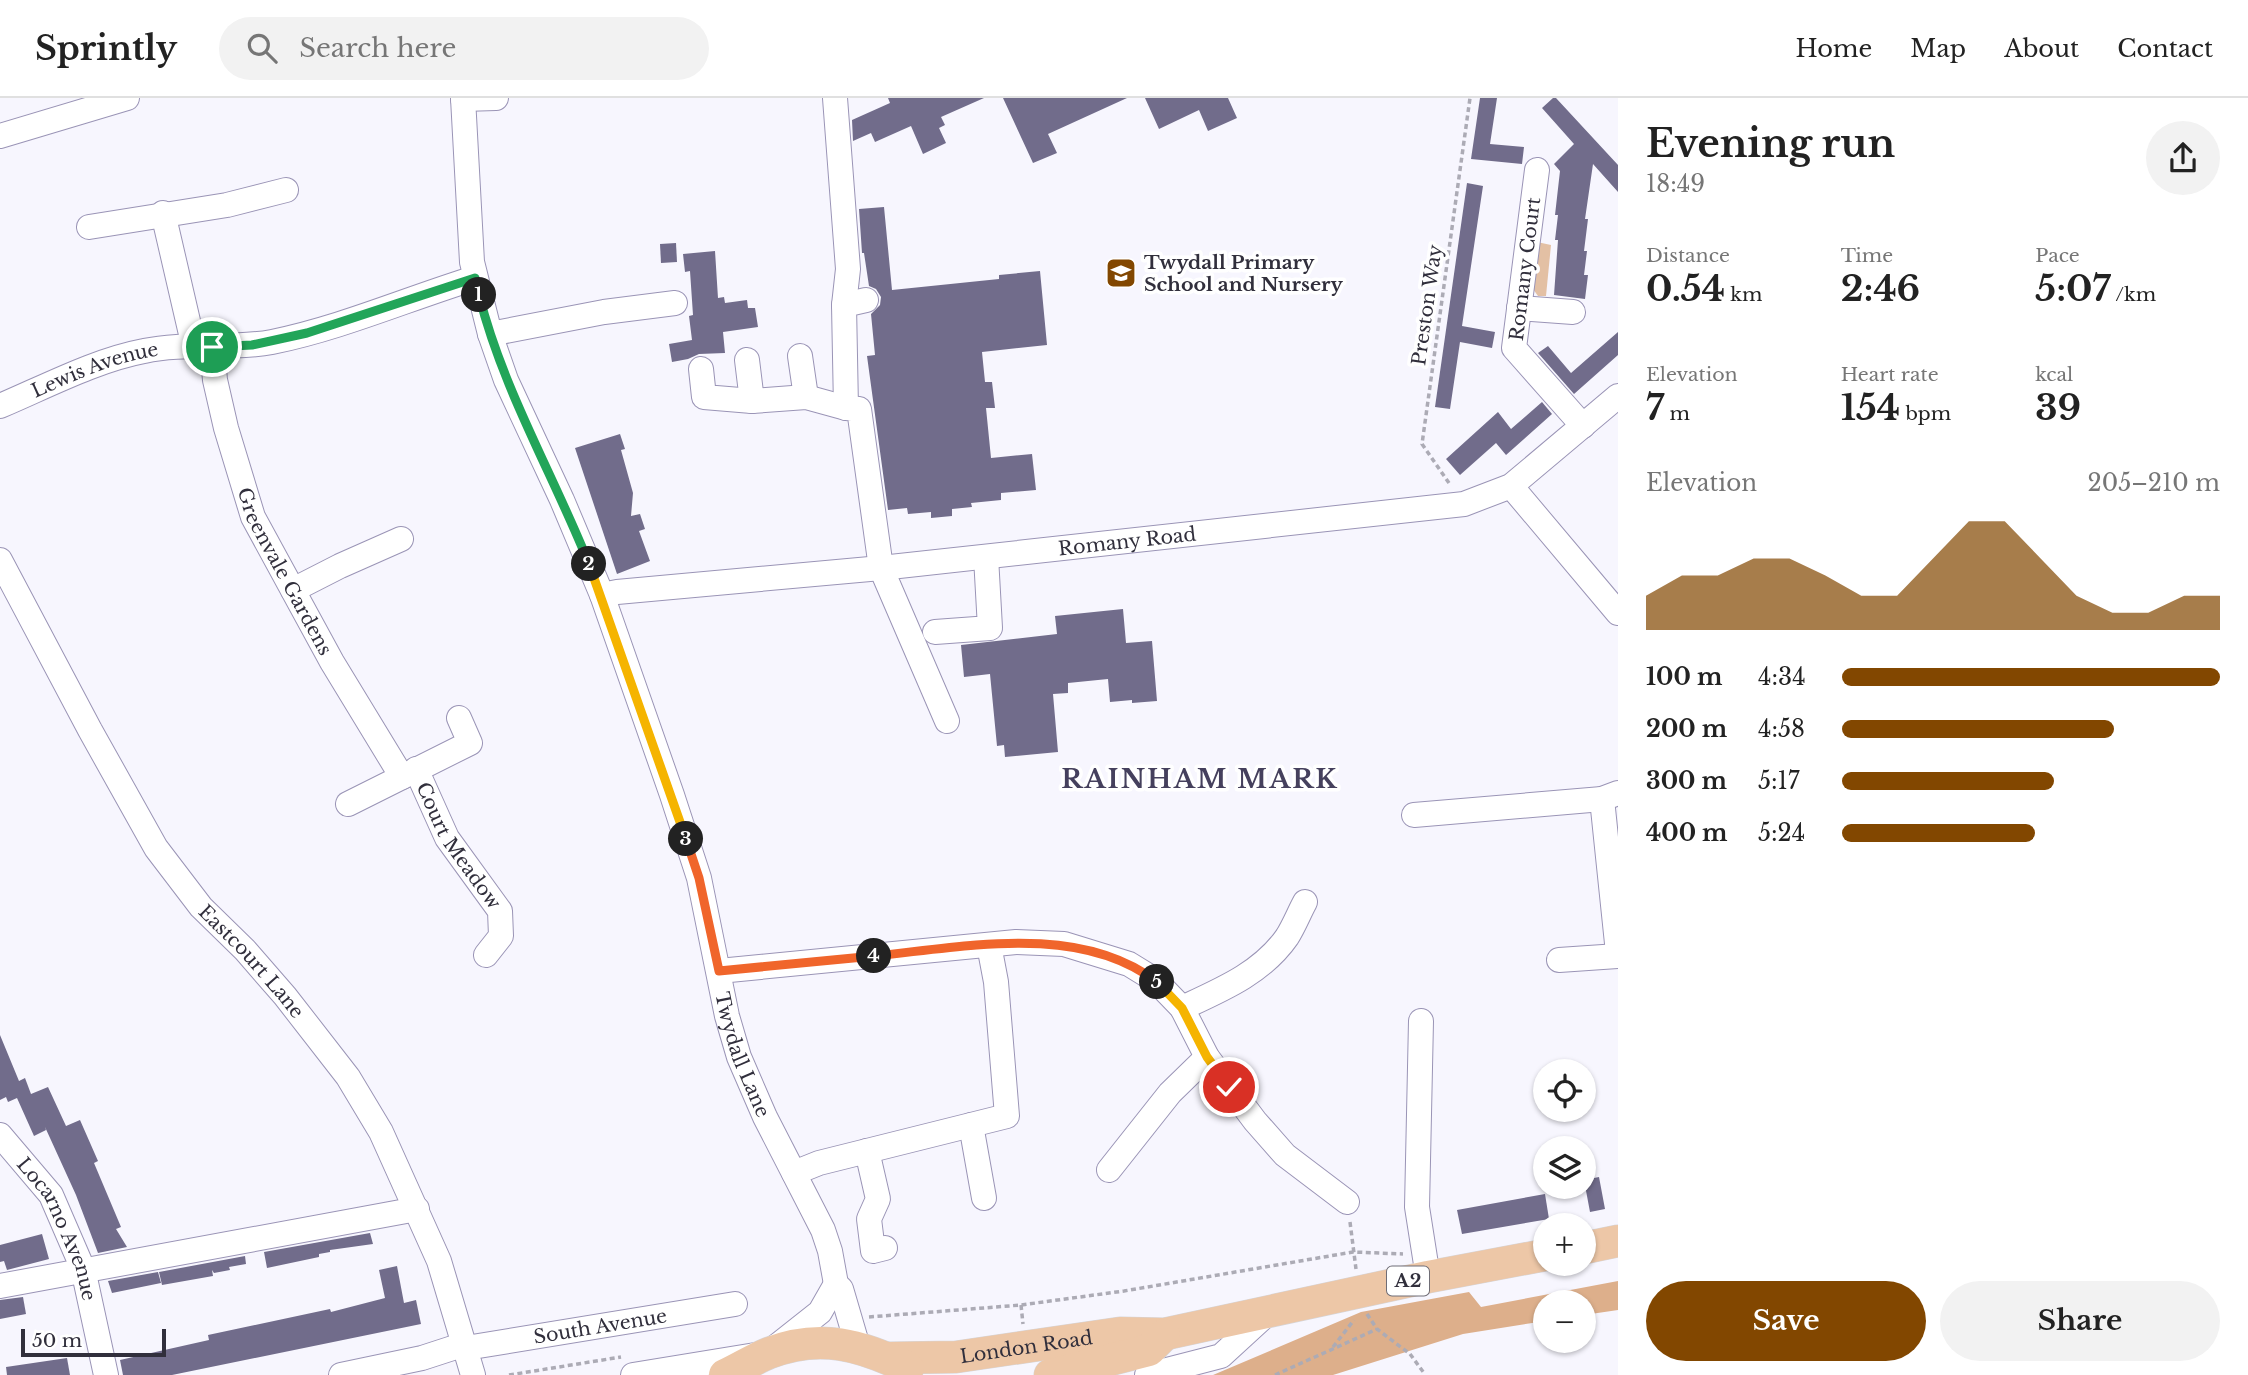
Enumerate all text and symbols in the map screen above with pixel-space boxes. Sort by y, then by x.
search box [219,17,709,80]
text: Sprintly [35,28,177,69]
icon: search [243,29,281,67]
text: Search here [299,32,456,64]
text: Home [1796,34,1872,63]
text: Map [1910,34,1966,63]
text: About [2004,34,2079,63]
text: Contact [2117,34,2213,63]
text: Evening run [1646,120,1895,167]
button: share [2146,121,2220,195]
text: 18:49 [1646,170,1705,198]
street label: Romany Court [1505,195,1545,342]
street label: Preston Way [1407,243,1447,367]
text: Distance [1646,244,1730,267]
text: Time [1841,244,1893,267]
text: Pace [2035,244,2080,267]
place label: Twydall Primary School and Nursery [1144,251,1343,296]
school or university icon: Twydall Primary School and Nursery [1104,256,1138,290]
text: 0.54 [1646,267,1725,310]
text: 2:46 [1841,267,1920,310]
text: 5:07 [2035,267,2111,310]
pin: 1 [462,278,496,312]
text: 1 [474,283,483,306]
text: km [1725,283,1762,306]
text: /km [2111,283,2156,306]
pin [182,317,242,377]
icon: arrive [193,328,231,366]
street label: Lewis Avenue [28,337,160,402]
text: Elevation [1646,363,1738,386]
text: Heart rate [1841,363,1939,386]
text: kcal [2035,363,2073,386]
text: 7 [1646,386,1664,429]
text: 154 [1841,386,1900,429]
text: 39 [2035,386,2081,429]
text: m [1664,402,1690,425]
text: bpm [1900,402,1951,425]
text: Elevation [1646,469,1757,497]
text: 205–210 m [2088,469,2220,497]
street label: Greenvale Gardens [233,485,337,659]
street label: Romany Road [1057,522,1197,560]
pin: 2 [572,546,606,582]
text: 2 [582,552,595,575]
text: 100 m [1646,663,1722,691]
text: 4:34 [1758,663,1806,691]
text: 200 m [1646,715,1727,743]
text: 4:58 [1758,715,1805,743]
district label: RAINHAM MARK [1061,763,1339,795]
text: 300 m [1646,767,1727,795]
text: 5:17 [1758,767,1799,795]
street label: Court Meadow [412,778,506,913]
text: 400 m [1646,819,1728,847]
text: 5:24 [1758,819,1805,847]
pin: 3 [668,822,704,856]
text: 3 [679,827,692,850]
street label: Eastcourt Lane [194,900,309,1022]
pin: 4 [856,938,892,974]
text: 4 [867,944,880,967]
pin: 5 [1140,964,1174,1000]
text: 5 [1151,970,1162,993]
street label: Twydall Lane [711,990,775,1121]
pin [1199,1057,1259,1117]
map controls [1533,1059,1596,1353]
button: locate [1533,1059,1596,1122]
icon: check [1210,1068,1248,1106]
button: layers [1533,1136,1596,1199]
street label: Locarno Avenue [12,1152,101,1303]
button: + [1533,1213,1596,1276]
road number: A2 [1387,1266,1429,1296]
button: Save [1646,1281,1926,1361]
button: Share [1940,1281,2220,1361]
button: − [1533,1290,1596,1353]
street label: South Avenue [532,1304,669,1348]
scale bar [21,1326,166,1358]
street label: London Road [958,1326,1094,1368]
text: 50 m [32,1329,82,1352]

